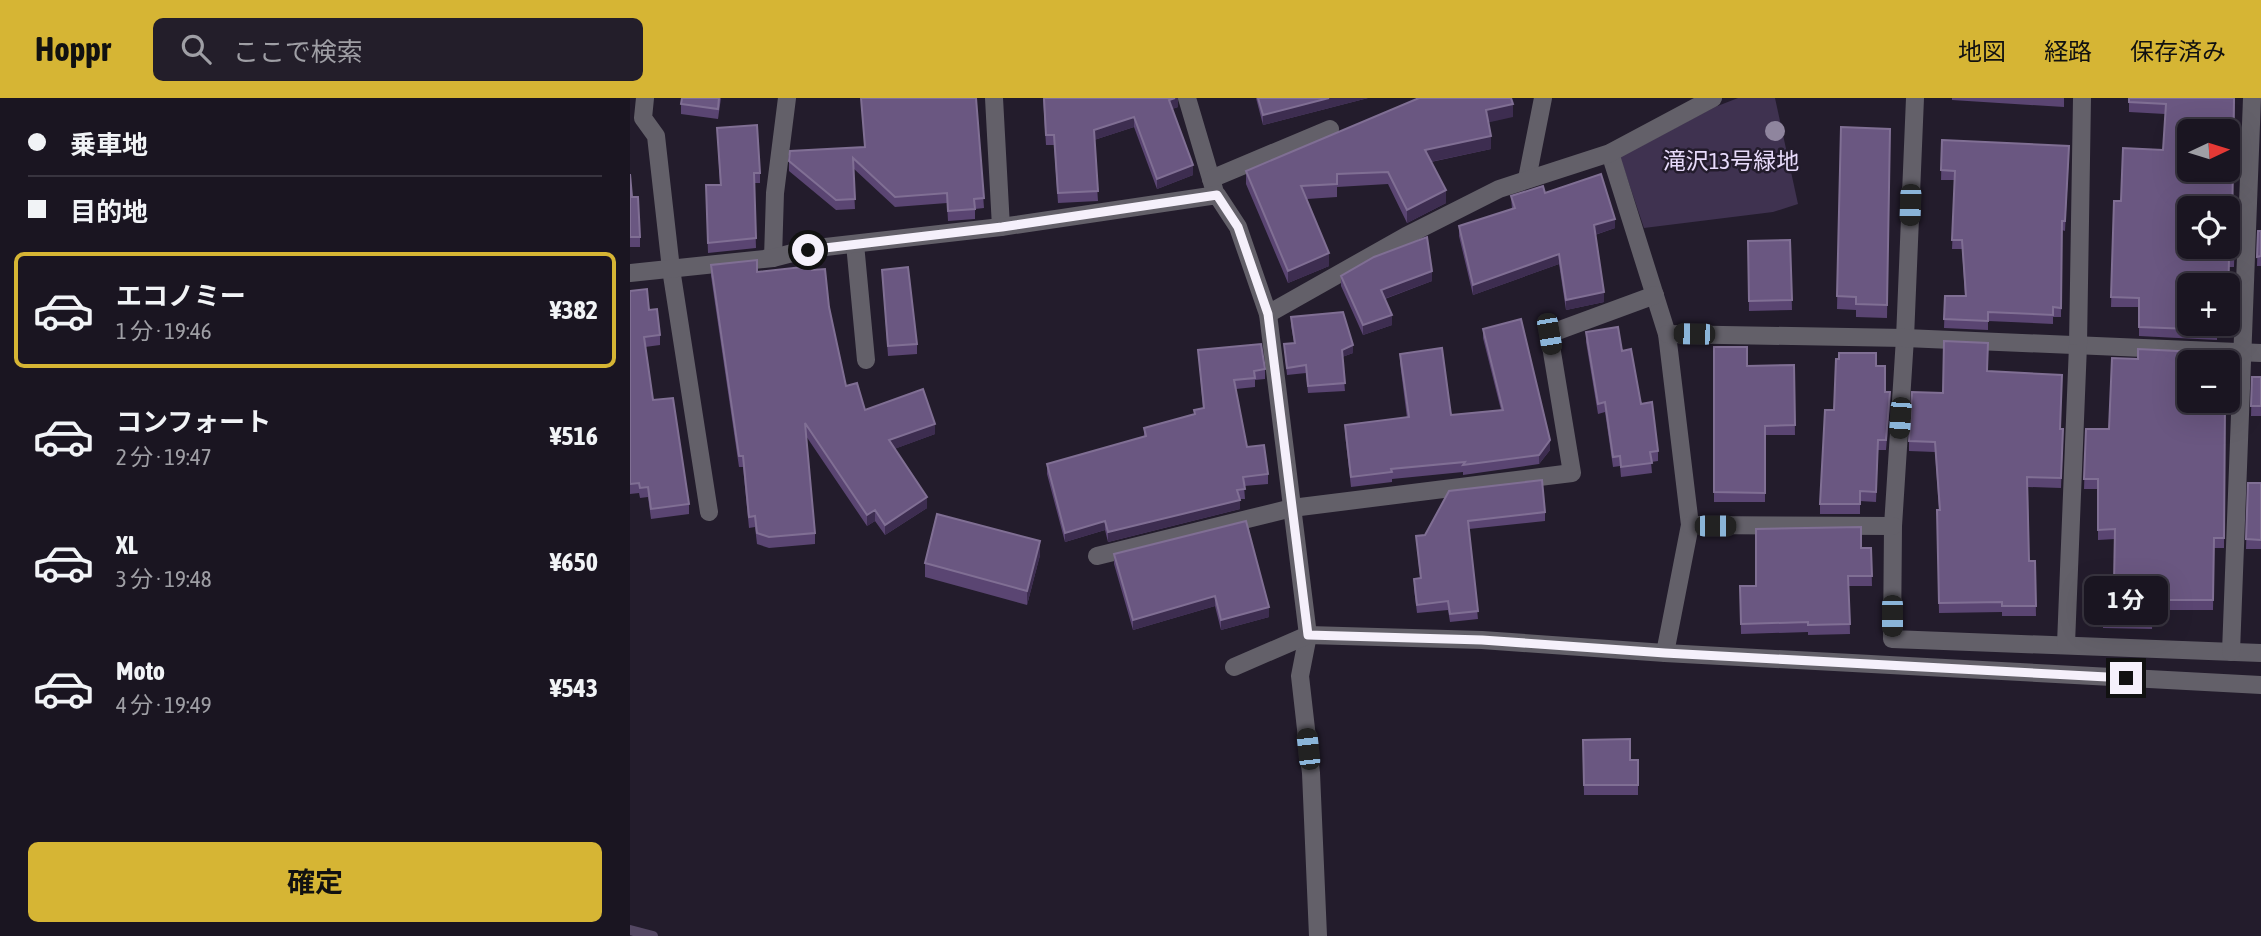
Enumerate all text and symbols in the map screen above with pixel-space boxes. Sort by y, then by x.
search box [153,18,643,81]
text: Hoppr [35,30,111,68]
icon: search [177,30,215,68]
text: ここで検索 [233,37,363,67]
text: 地図 [1958,38,2006,65]
text: 経路 [2044,38,2092,65]
text: 保存済み [2130,38,2226,65]
north arrow [2177,119,2240,182]
map controls [2177,119,2240,413]
text: 乗車地 [70,130,148,160]
park label: 滝沢13号緑地 [1663,148,1799,174]
car [1899,184,1922,226]
button: locate [2177,196,2240,259]
text: 目的地 [70,197,148,227]
route start [792,234,824,266]
button: + [2177,273,2240,336]
icon: car [32,279,95,342]
text: エコノミー [116,281,246,311]
text: ¥382 [550,295,598,325]
car [1536,311,1563,357]
text: 1 分 · 19:46 [116,318,212,344]
car [1673,323,1716,345]
button: − [2177,350,2240,413]
car [1889,396,1912,440]
icon: car [32,405,95,468]
text: コンフォート [116,407,271,437]
text: ¥516 [550,421,598,451]
text: 2 分 · 19:47 [116,444,212,470]
car [1695,516,1737,537]
text: XL [116,530,138,560]
icon: car [32,531,95,594]
text: ¥650 [550,547,598,577]
text: 3 分 · 19:48 [116,566,212,592]
callout: 1 分 [2084,576,2168,626]
text: 1 分 [2108,587,2144,613]
car [1882,595,1903,637]
text: Moto [116,656,165,686]
icon: car [32,657,95,720]
route end [2110,662,2142,694]
text: ¥543 [550,673,598,703]
text: 4 分 · 19:49 [116,692,212,718]
car [1296,727,1321,771]
button: 確定 [28,842,602,922]

